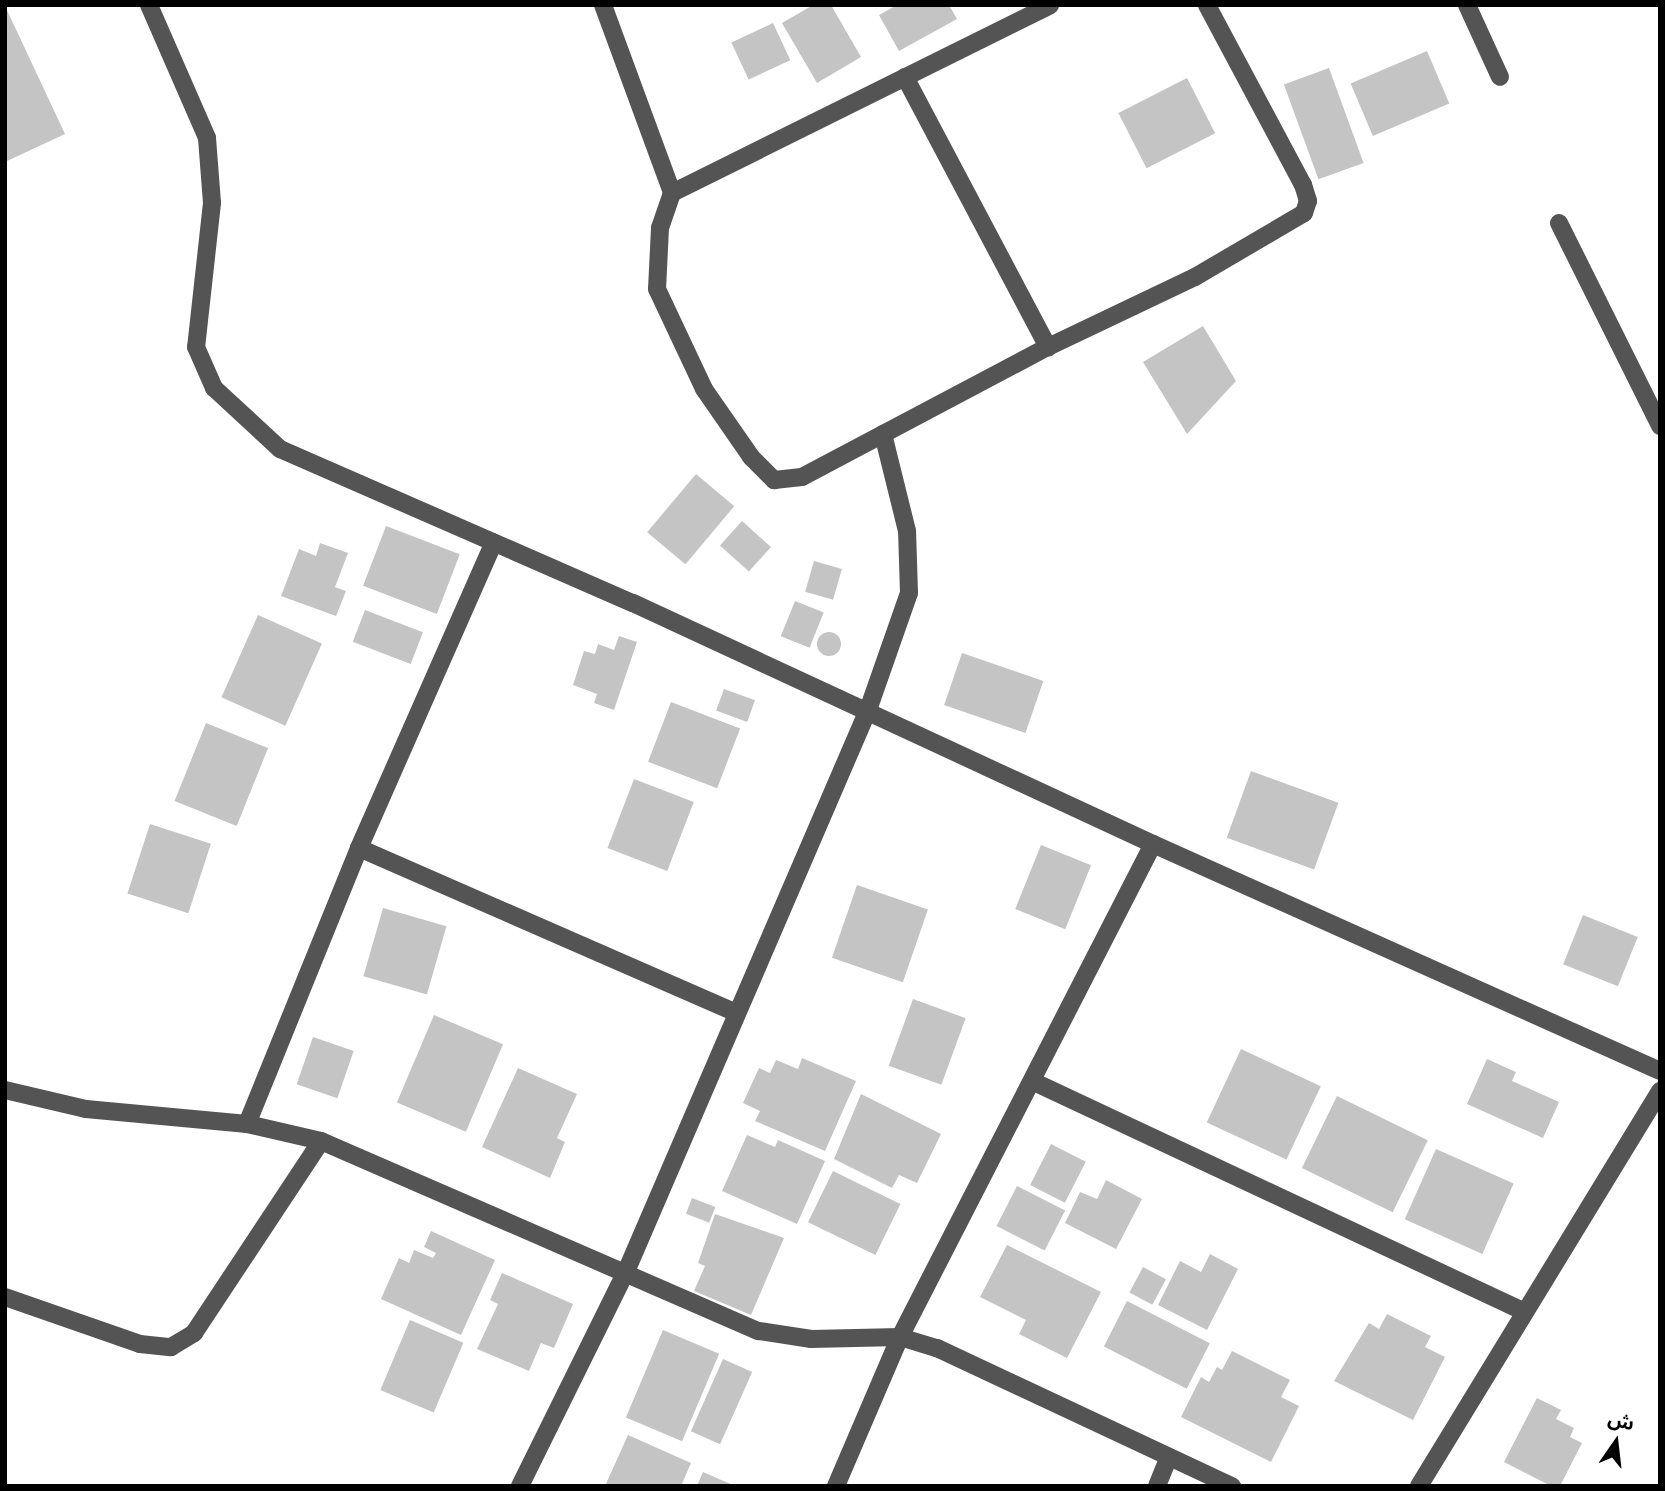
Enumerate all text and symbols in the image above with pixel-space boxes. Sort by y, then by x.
text: ش [1605,1406,1637,1437]
north arrow [1581,1407,1651,1477]

